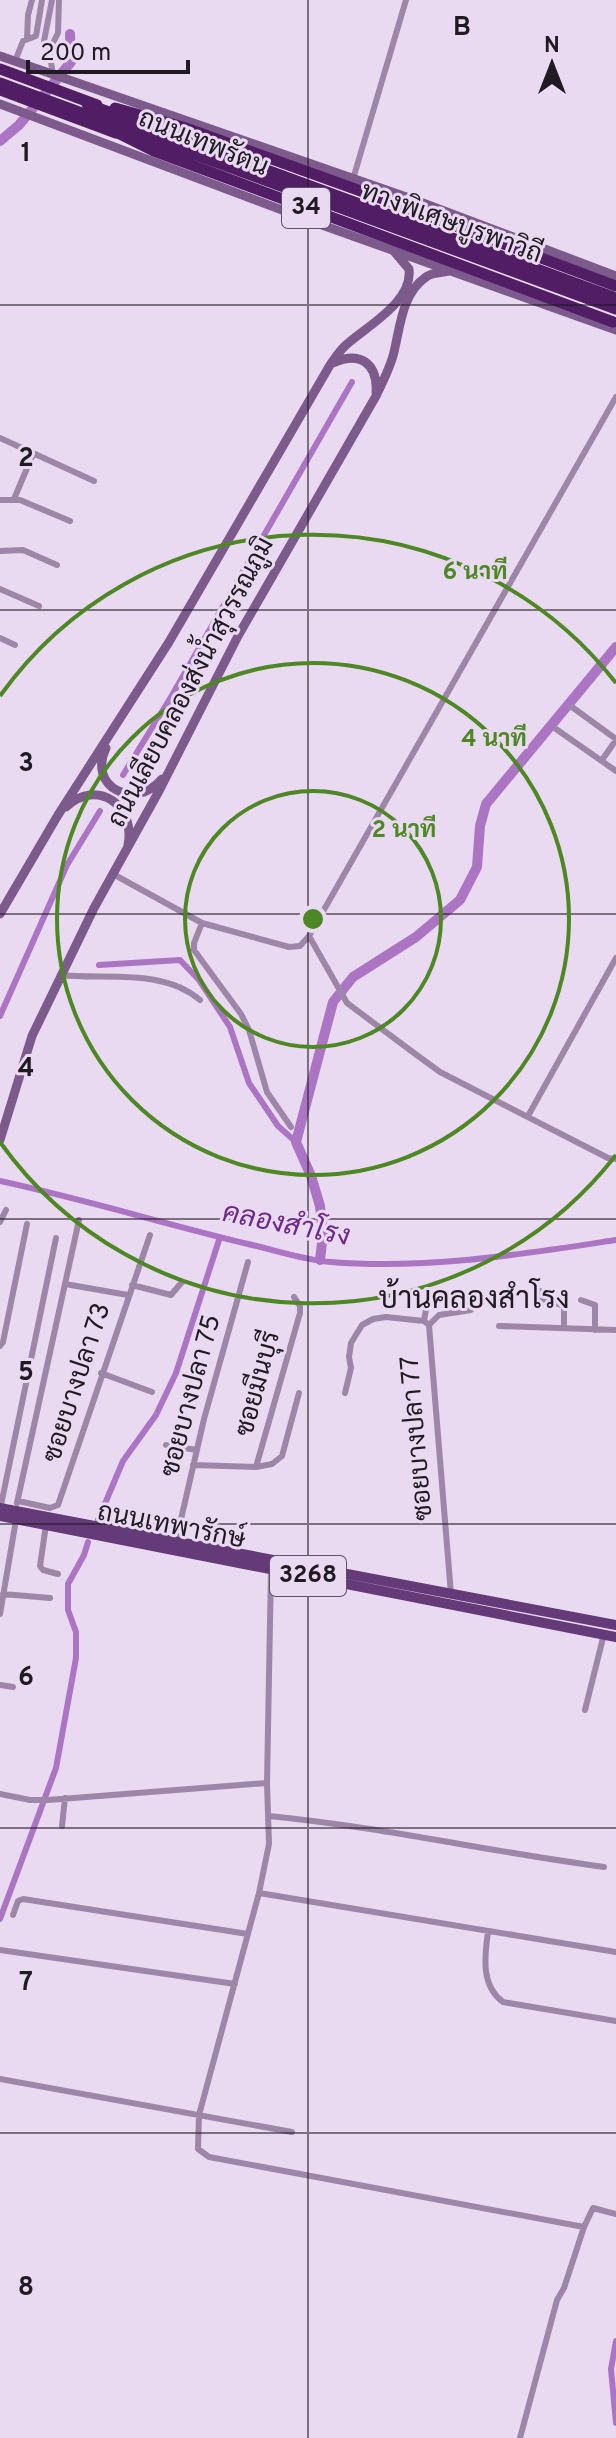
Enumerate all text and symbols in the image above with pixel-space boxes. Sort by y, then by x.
text: B [453,12,471,45]
scale bar [28,24,188,74]
north arrow [512,24,592,104]
text: N [544,33,560,60]
text: 200 m [40,39,111,69]
street label: ถนนเทพรัตน [133,101,273,185]
text: 1 [21,138,31,171]
street label: ทางพิเศษบูรพาวิถี [356,174,547,272]
road number: 34 [282,188,330,228]
text: 2 [18,443,34,476]
street label: ถนนเลียบคลองส่งน้ำสุวรรณภูมิ [95,529,283,834]
text: 6 นาที [443,556,507,588]
text: 4 นาที [461,723,527,755]
text: 3 [18,748,34,781]
text: 2 นาที [372,814,436,846]
centre of rings [299,905,327,933]
text: 4 [18,1053,34,1086]
water label: คลองสำโรง [219,1192,353,1256]
district label: บ้านคลองสำโรง [378,1277,570,1319]
street label: ซอยบางปลา 73 [37,1299,119,1467]
street label: ซอยบางปลา 75 [154,1311,230,1481]
street label: ซอยมีนบุรี [227,1327,289,1440]
street label: ซอยบางปลา 77 [394,1354,442,1522]
text: 5 [18,1357,34,1390]
street label: ถนนเทพารักษ์ [94,1494,249,1558]
road number: 3268 [270,1556,346,1596]
text: 6 [18,1662,34,1695]
text: 7 [19,1967,33,2000]
text: 8 [18,2272,34,2305]

